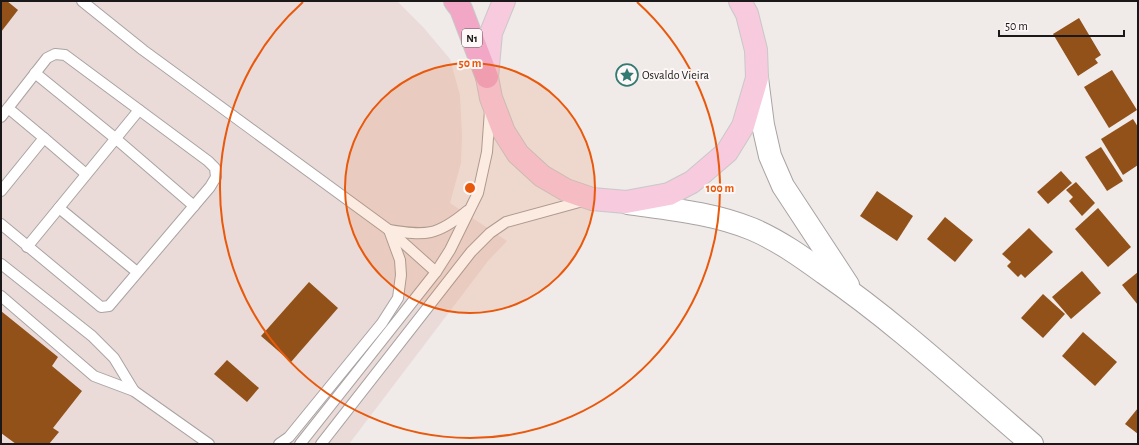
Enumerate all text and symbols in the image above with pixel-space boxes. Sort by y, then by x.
scale bar [999,12,1124,38]
text: 50 m [1005,20,1028,32]
road number: N1 [462,29,482,47]
text: 50 m [459,57,482,69]
place icon: Osvaldo Vieira [614,62,640,88]
place label: Osvaldo Vieira [642,69,709,81]
centre of rings [463,181,477,195]
text: 100 m [706,182,734,194]

